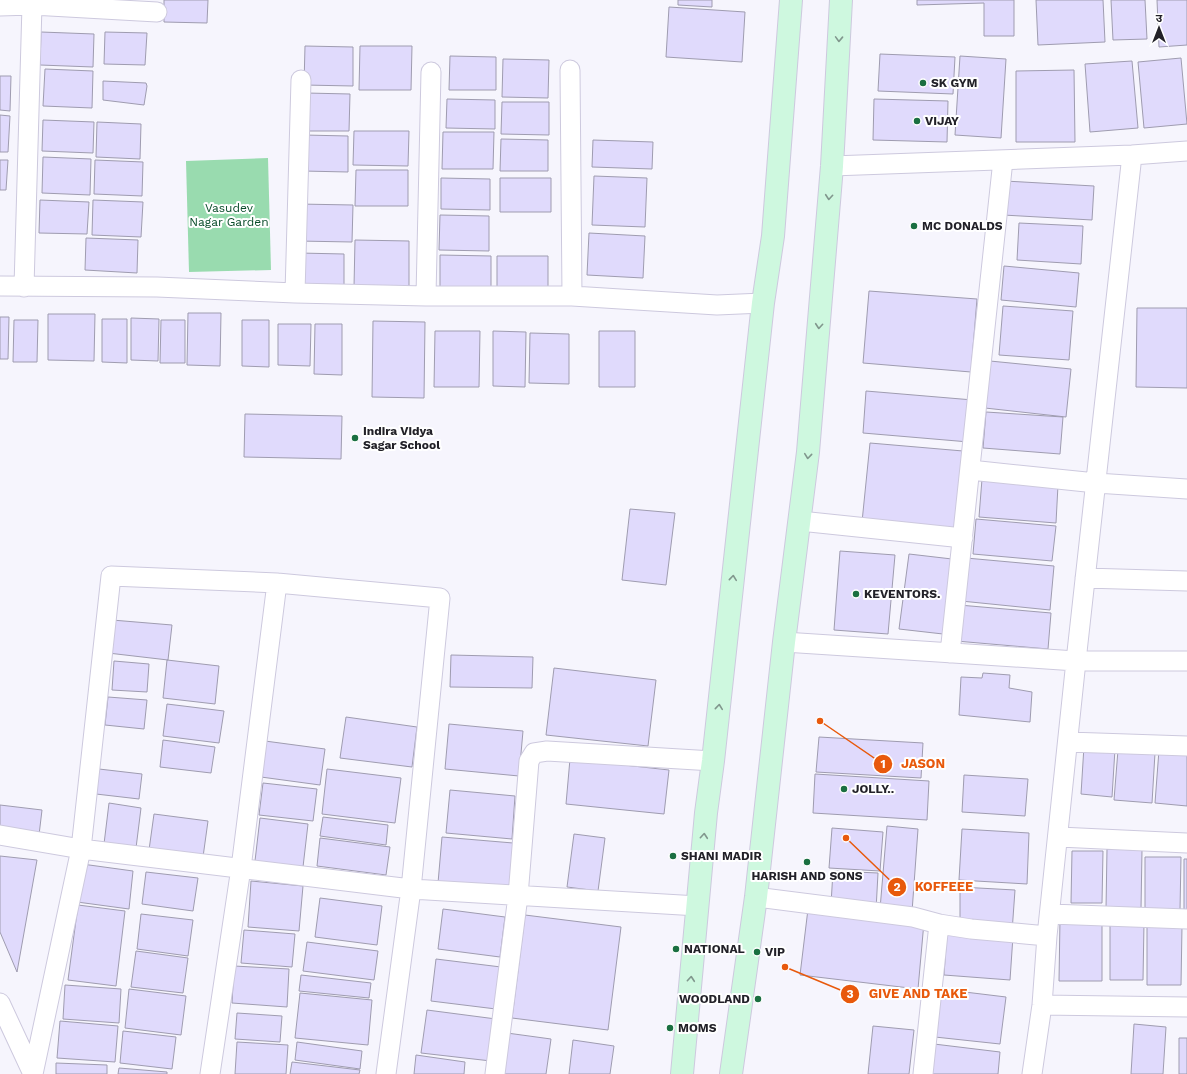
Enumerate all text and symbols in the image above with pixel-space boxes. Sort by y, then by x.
north arrow [1139,8,1179,48]
text: उ [1156,12,1163,25]
one-way arrow [834,36,843,42]
place label: SK GYM [931,76,977,90]
marker: SK GYM [918,78,928,88]
place label: VIJAY [925,114,959,128]
marker: VIJAY [912,116,922,126]
one-way arrow [825,194,834,200]
park label: Vasudev Nagar Garden [189,201,269,229]
place label: MC DONALDS [922,219,1003,233]
marker: MC DONALDS [909,221,919,231]
one-way arrow [814,323,823,329]
place label: Indira Vidya Sagar School [363,424,440,452]
marker: Indira Vidya Sagar School [350,433,360,443]
one-way arrow [804,453,813,459]
one-way arrow [729,575,738,581]
place label: KEVENTORS. [864,587,940,601]
marker: KEVENTORS. [851,589,861,599]
one-way arrow [714,704,723,710]
callout: JASON [873,751,953,776]
text: JASON [901,756,945,771]
text: 1 [880,757,886,771]
place label: JOLLY.. [852,782,894,796]
marker: JOLLY.. [839,784,849,794]
one-way arrow [699,833,708,839]
place label: SHANI MADIR [681,849,762,863]
marker: SHANI MADIR [668,851,678,861]
marker: HARISH AND SONS [802,857,812,867]
place label: HARISH AND SONS [751,869,863,883]
callout: KOFFEEE [887,874,981,899]
text: KOFFEEE [915,879,973,894]
text: 2 [893,880,901,894]
place label: NATIONAL [684,942,745,956]
marker: NATIONAL [671,944,681,954]
place label: VIP [765,945,785,959]
marker: VIP [752,947,762,957]
one-way arrow [686,976,695,982]
callout: GIVE AND TAKE [840,981,975,1006]
text: GIVE AND TAKE [869,986,967,1001]
text: 3 [846,987,854,1001]
place label: WOODLAND [679,992,750,1006]
marker: WOODLAND [753,994,763,1004]
place label: MOMS [678,1021,717,1035]
marker: MOMS [665,1023,675,1033]

